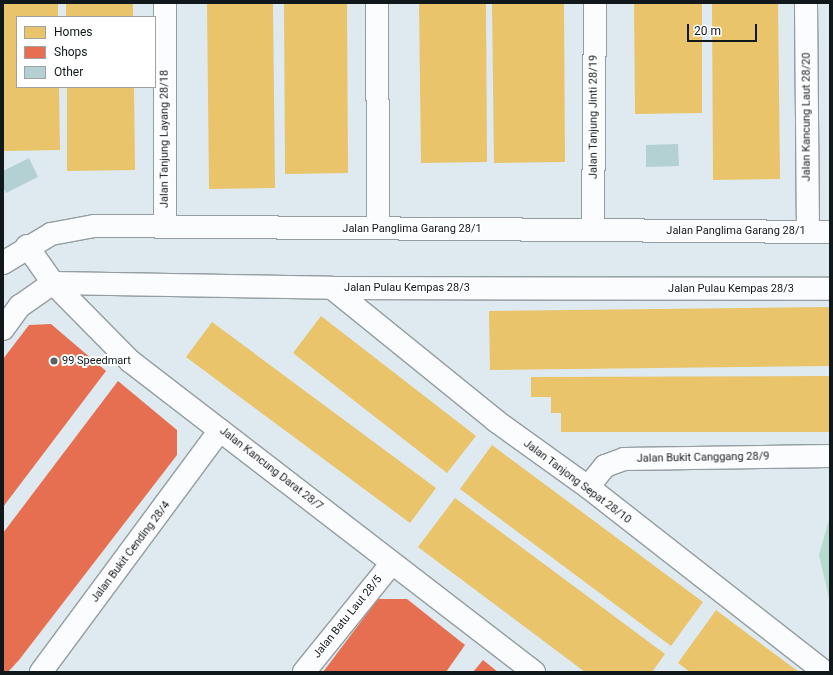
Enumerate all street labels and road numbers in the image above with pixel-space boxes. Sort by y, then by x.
street label: Jalan Kancung Laut 28/20 [800,53,814,181]
street label: Jalan Tanjung Jinti 28/19 [587,55,601,179]
street label: Jalan Tanjung Layang 28/18 [158,70,172,208]
street label: Jalan Panglima Garang 28/1 [342,222,482,236]
street label: Jalan Panglima Garang 28/1 [666,224,806,238]
street label: Jalan Pulau Kempas 28/3 [344,281,470,295]
street label: Jalan Pulau Kempas 28/3 [668,282,794,296]
street label: Jalan Kancung Darat 28/7 [217,425,325,513]
street label: Jalan Tanjong Sepat 28/10 [521,437,633,527]
street label: Jalan Bukit Canggang 28/9 [637,450,769,466]
street label: Jalan Bukit Cending 28/4 [89,499,173,605]
street label: Jalan Batu Laut 28/5 [311,573,385,661]

